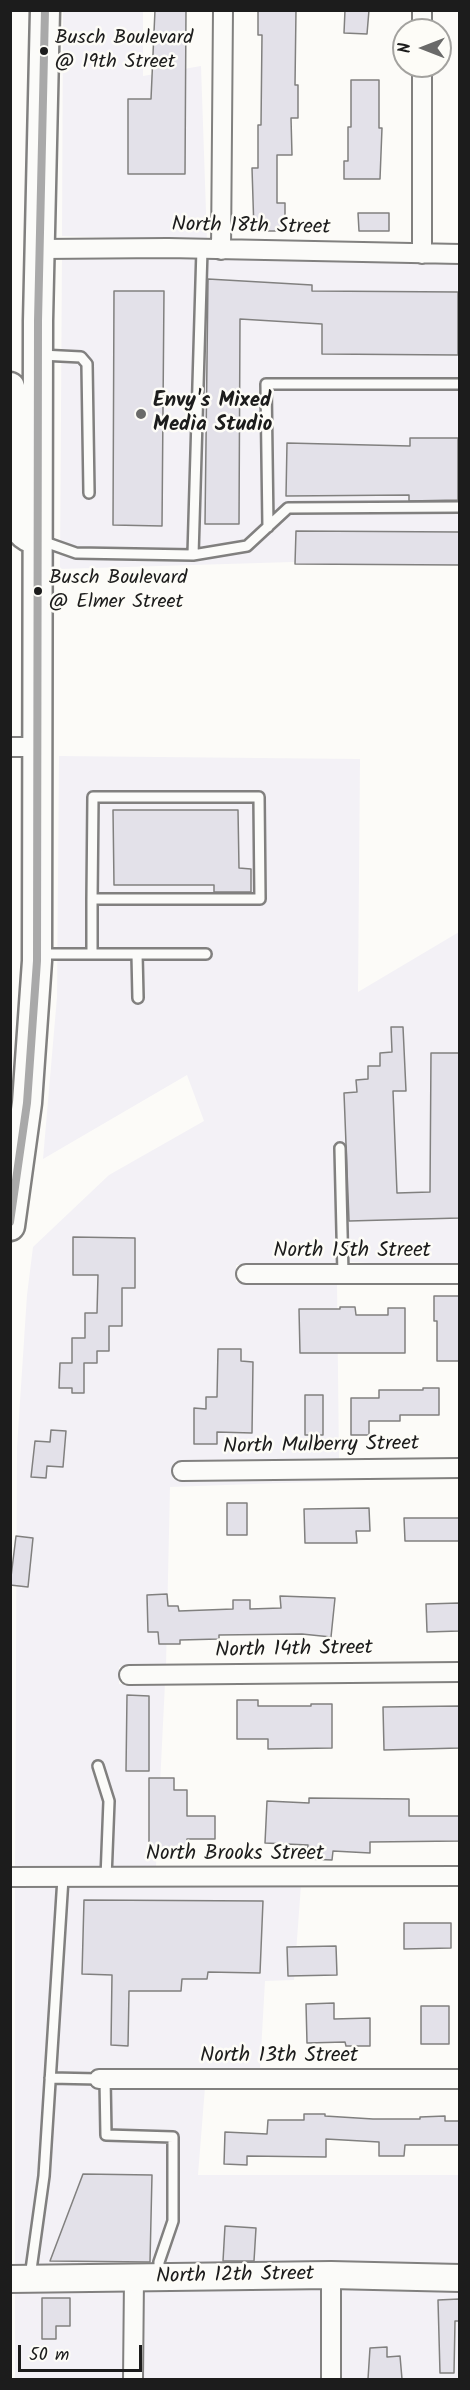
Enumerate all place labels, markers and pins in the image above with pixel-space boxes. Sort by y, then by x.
place label: Busch Boulevard @ 19th Street [55,28,193,75]
marker: Busch Boulevard @ 19th Street [38,45,50,57]
place label: Envy's Mixed Media Studio [153,389,272,439]
marker: Envy's Mixed Media Studio [134,407,148,421]
place label: Busch Boulevard @ Elmer Street [49,568,187,615]
marker: Busch Boulevard @ Elmer Street [32,585,44,597]

